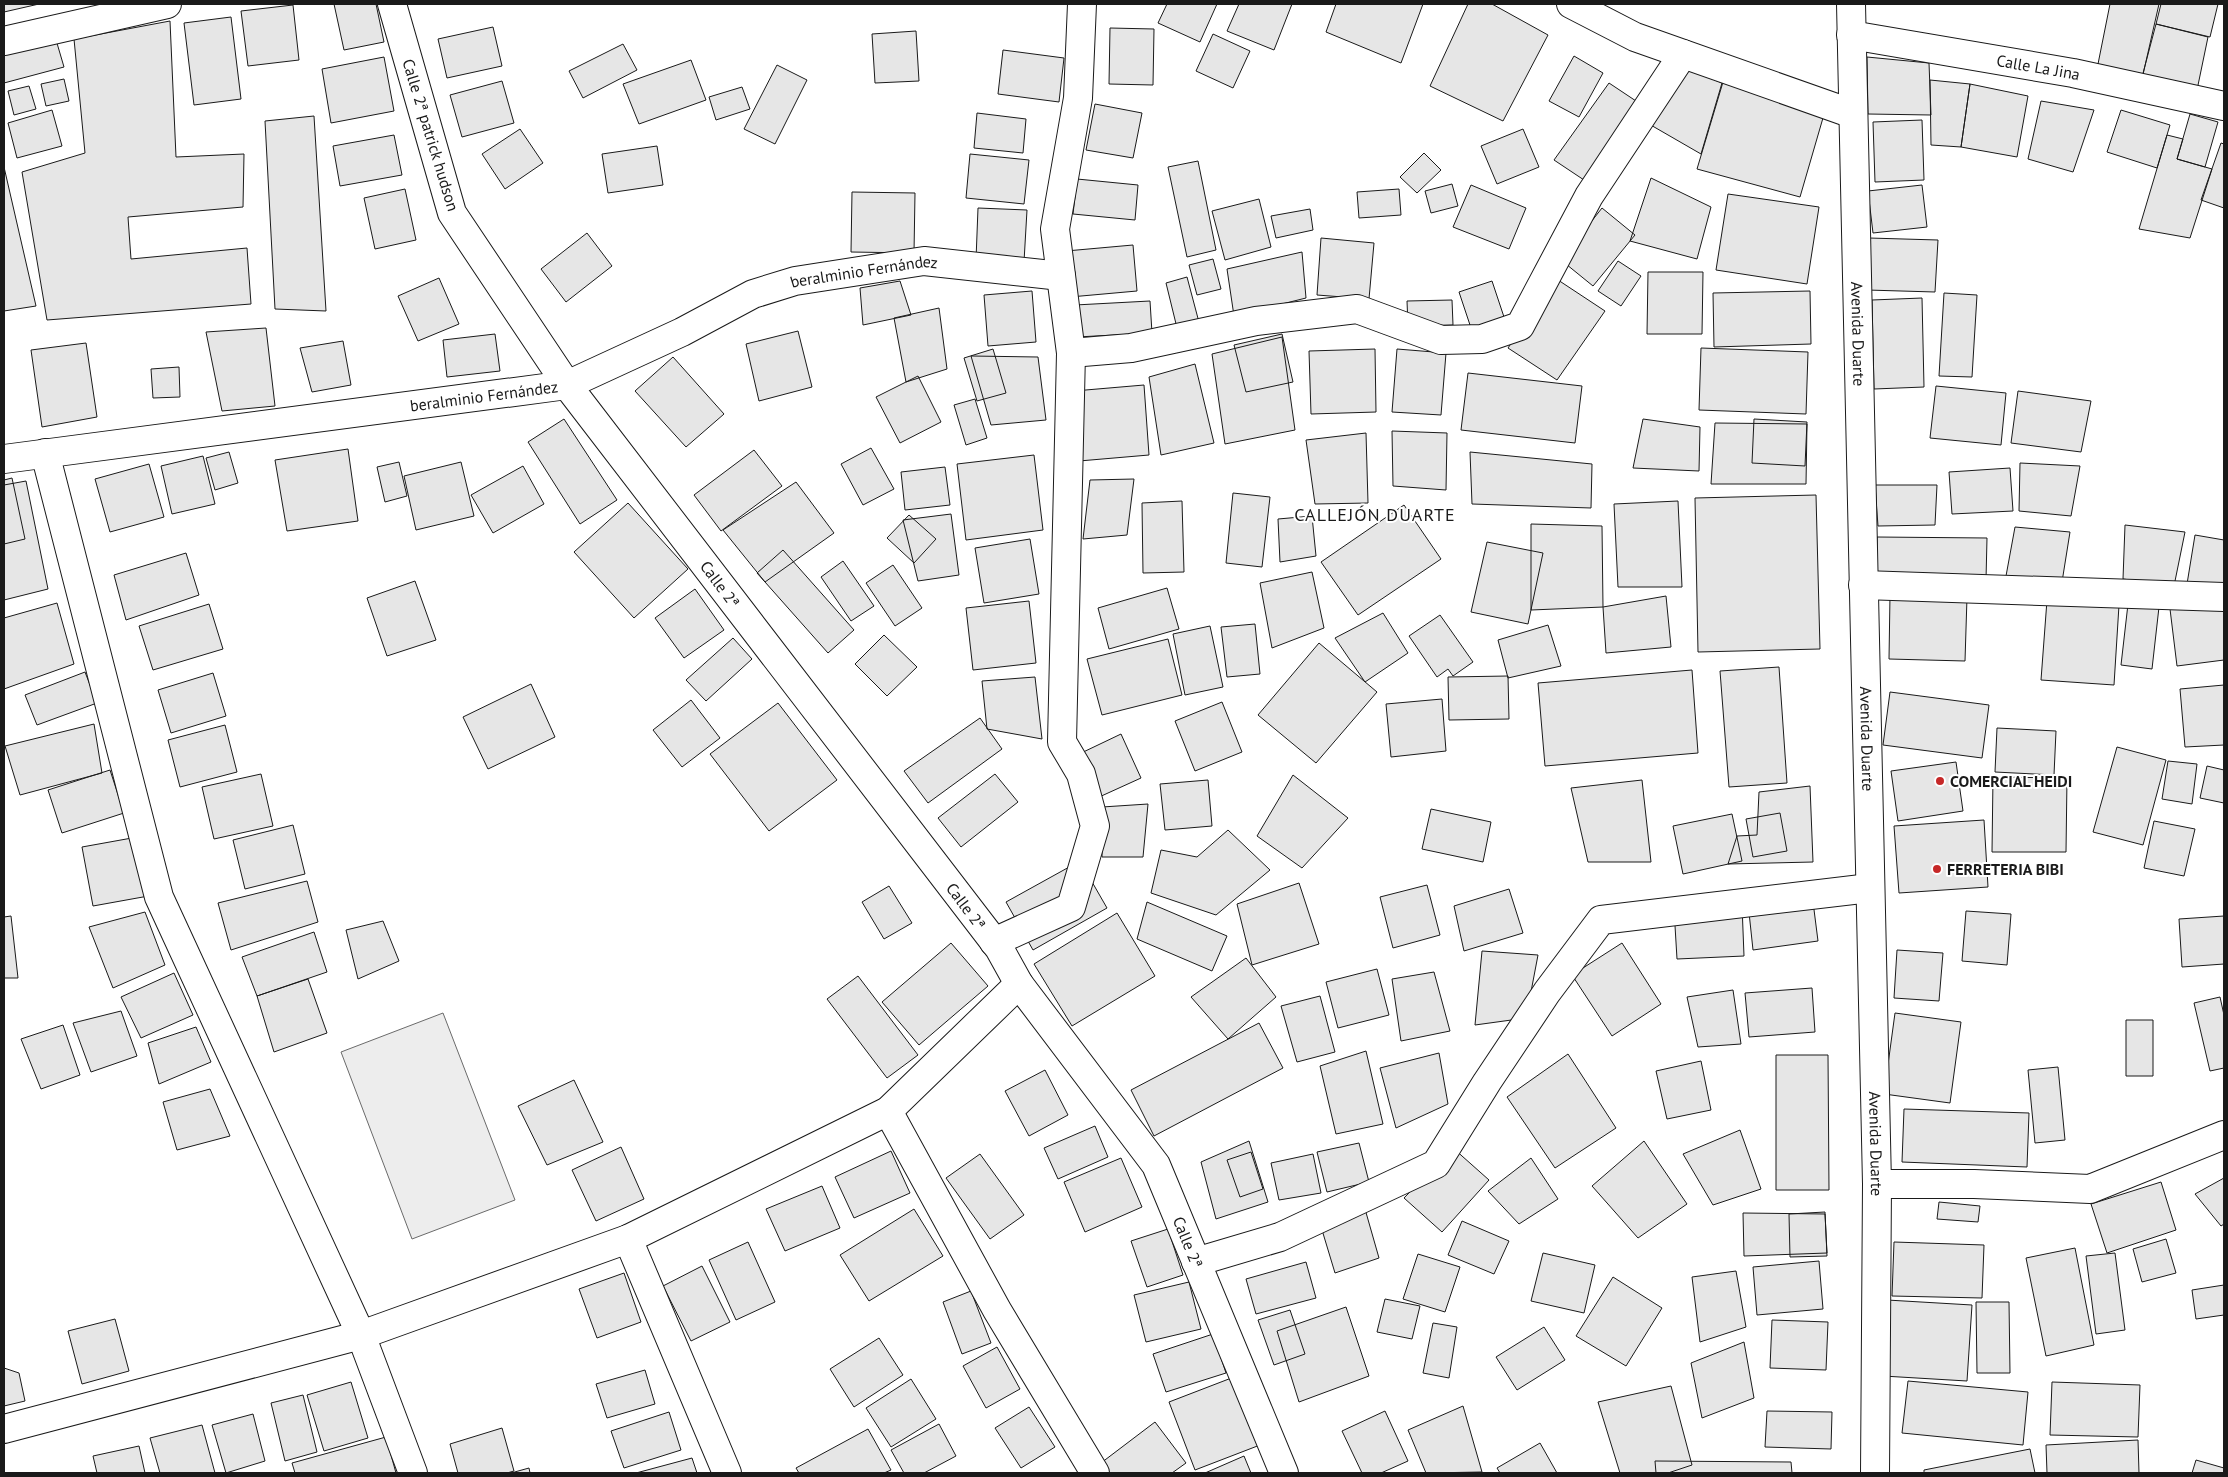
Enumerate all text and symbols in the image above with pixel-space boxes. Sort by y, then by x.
street label: Calle La Jina [1995,50,2082,84]
street label: Calle 2ª patrick hudson [398,56,464,214]
street label: beralminio Fernández [788,251,939,292]
street label: Avenida Duarte [1847,281,1869,386]
street label: beralminio Fernández [409,376,559,416]
district label: CALLEJÓN DUARTE [1294,503,1456,526]
street label: Calle 2ª [696,557,744,611]
street label: Avenida Duarte [1856,686,1878,791]
place label: COMERCIAL HEIDI [1950,771,2072,791]
marker: COMERCIAL HEIDI [1934,775,1946,787]
place label: FERRETERIA BIBI [1947,859,2064,879]
marker: FERRETERIA BIBI [1931,863,1943,875]
street label: Calle 2ª [942,879,990,933]
street label: Avenida Duarte [1865,1091,1887,1196]
street label: Calle 2ª [1169,1213,1207,1271]

